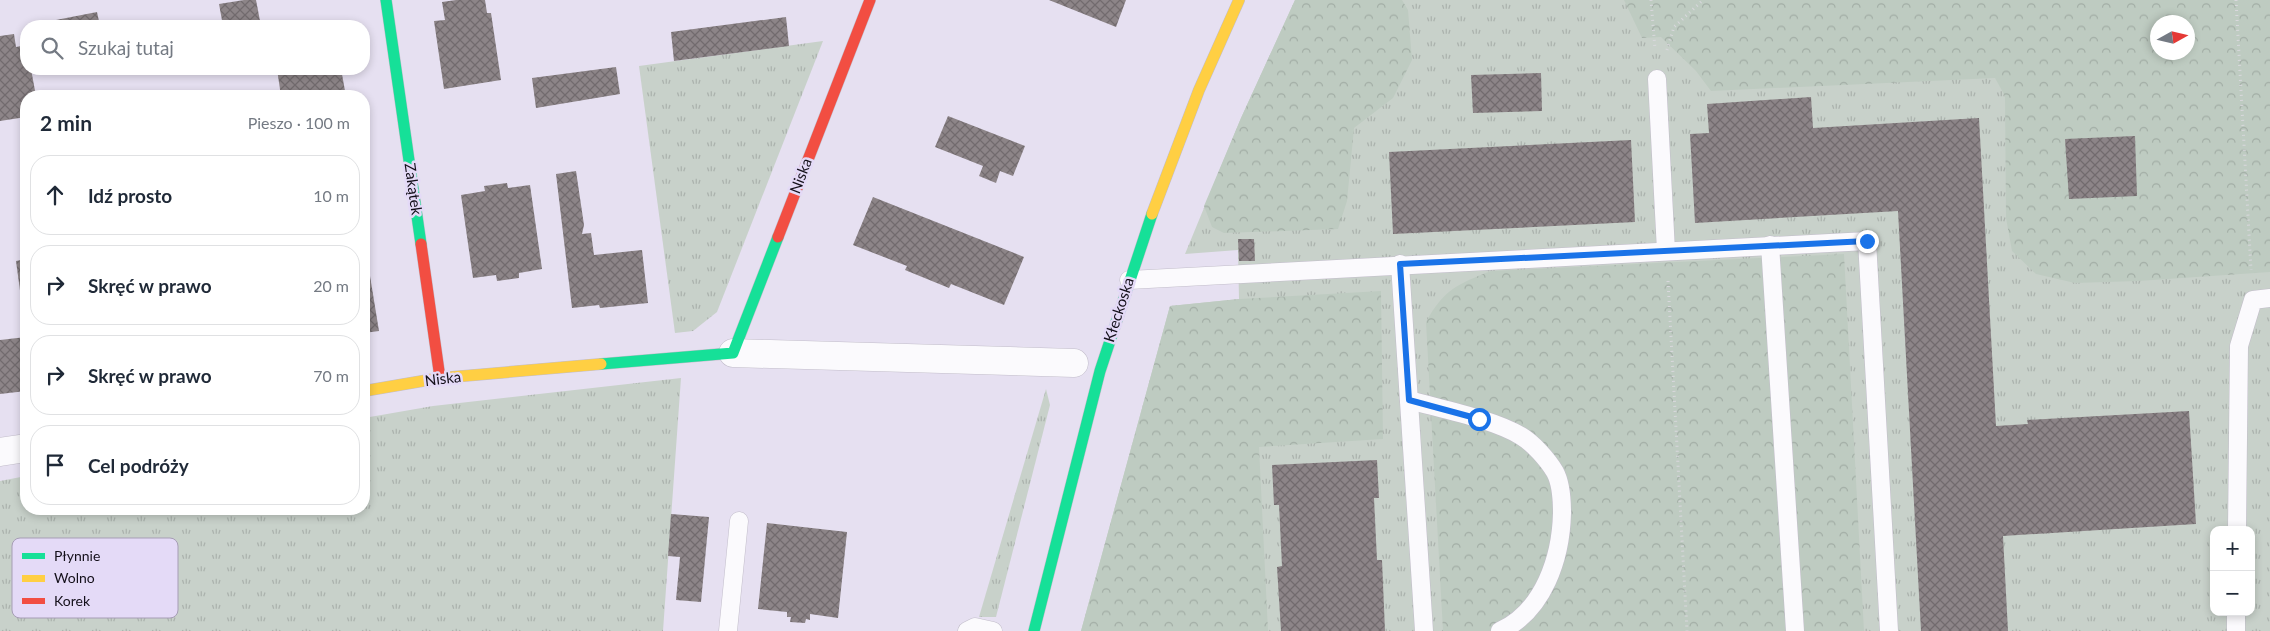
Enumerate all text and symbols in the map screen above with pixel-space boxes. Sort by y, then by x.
north arrow [2150,15,2195,60]
search box [20,20,370,75]
icon: search [38,34,66,62]
text: Szukaj tutaj [78,36,174,59]
text: 2 min [40,110,92,135]
text: Pieszo · 100 m [248,113,350,132]
street label: Niska [785,155,815,196]
street label: Zakątek [401,162,427,216]
icon: ahead [41,181,69,209]
text: Idź prosto [88,184,172,207]
text: 10 m [313,186,349,205]
route end [1856,230,1879,253]
icon: right [41,271,69,299]
text: Skręć w prawo [88,274,212,297]
street label: Kłeckoska [1099,275,1137,344]
text: 20 m [313,276,349,295]
icon: right [41,361,69,389]
text: Skręć w prawo [88,364,212,387]
text: 70 m [313,366,349,385]
street label: Niska [424,367,462,389]
route start [1468,408,1491,431]
icon: arrive [41,451,69,479]
text: Cel podróży [88,454,189,477]
map controls [2210,526,2255,616]
button: + [2210,526,2255,571]
legend [12,538,178,618]
text: Płynnie [54,547,100,564]
text: Wolno [54,569,95,586]
button: − [2210,571,2255,616]
text: Korek [54,592,91,609]

